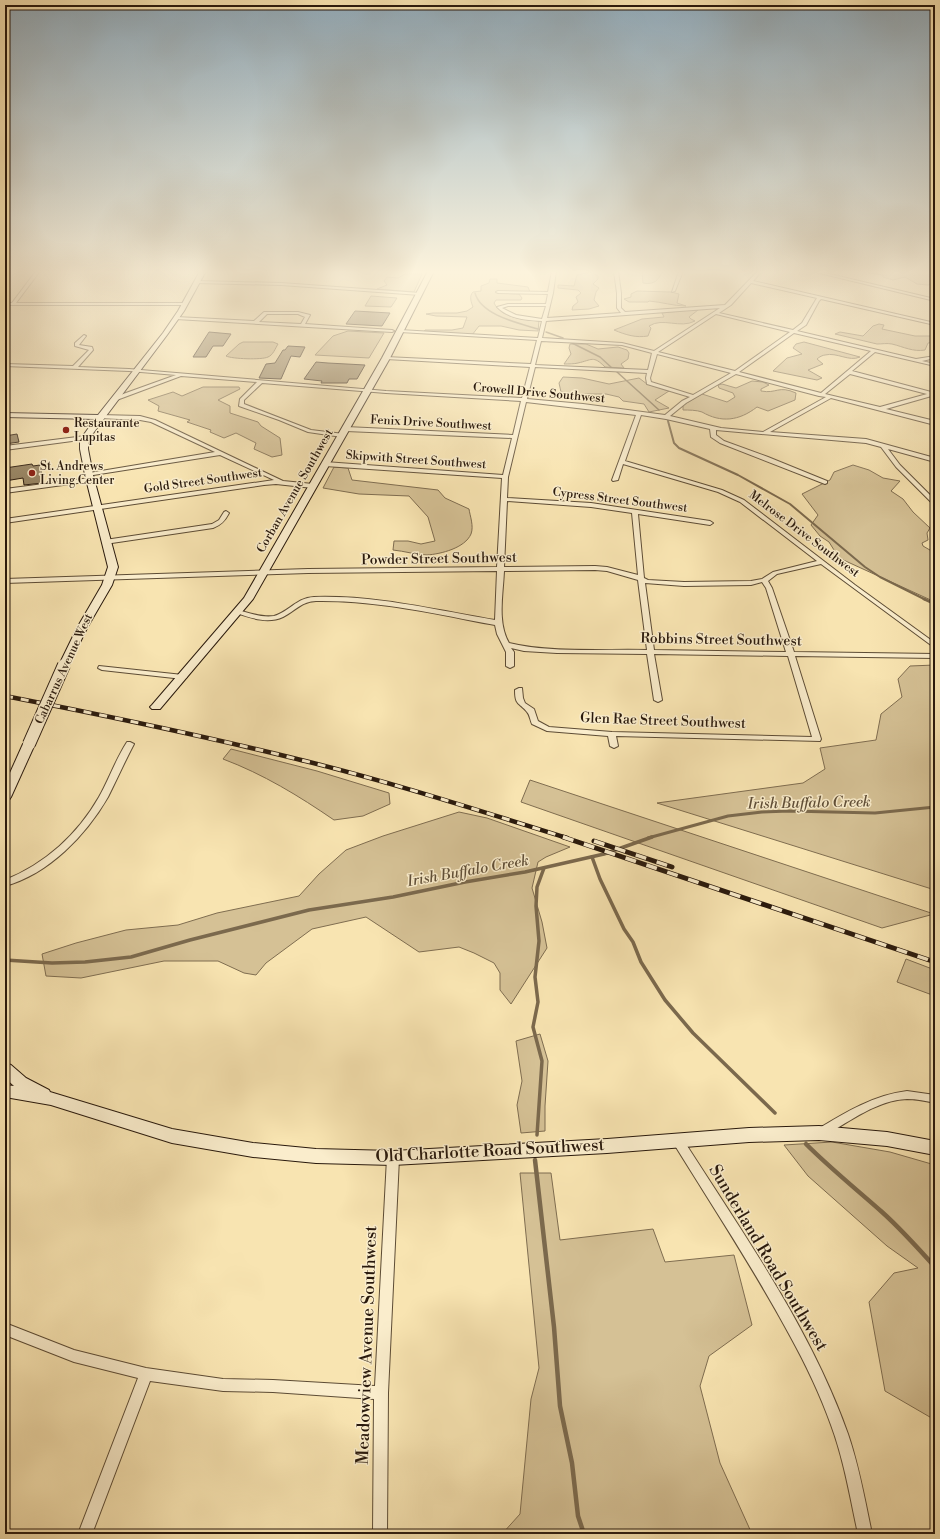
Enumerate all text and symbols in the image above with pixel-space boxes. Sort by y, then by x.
street label: Crowell Drive Southwest [472,380,606,406]
street label: Fenix Drive Southwest [370,412,493,434]
place label: Restaurante Lupitas [74,416,140,445]
marker: Restaurante Lupitas [61,425,71,435]
street label: Corban Avenue Southwest [253,426,337,556]
street label: Skipwith Street Southwest [345,448,488,472]
place label: St. Andrews Living Center [40,459,115,488]
street label: Gold Street Southwest [143,465,264,497]
marker: St. Andrews Living Center [27,468,37,478]
street label: Cypress Street Southwest [552,484,689,516]
street label: Melrose Drive Southwest [746,487,863,581]
street label: Powder Street Southwest [361,549,517,569]
street label: Cabarrus Avenue West [32,611,97,727]
street label: Robbins Street Southwest [640,630,802,650]
street label: Glen Rae Street Southwest [580,709,746,733]
water label: Irish Buffalo Creek [746,792,871,814]
water label: Irish Buffalo Creek [405,851,531,891]
street label: Old Charlotte Road Southwest [375,1134,605,1168]
street label: Sunderland Road Southwest [704,1161,832,1355]
street label: Meadowview Avenue Southwest [352,1225,382,1465]

